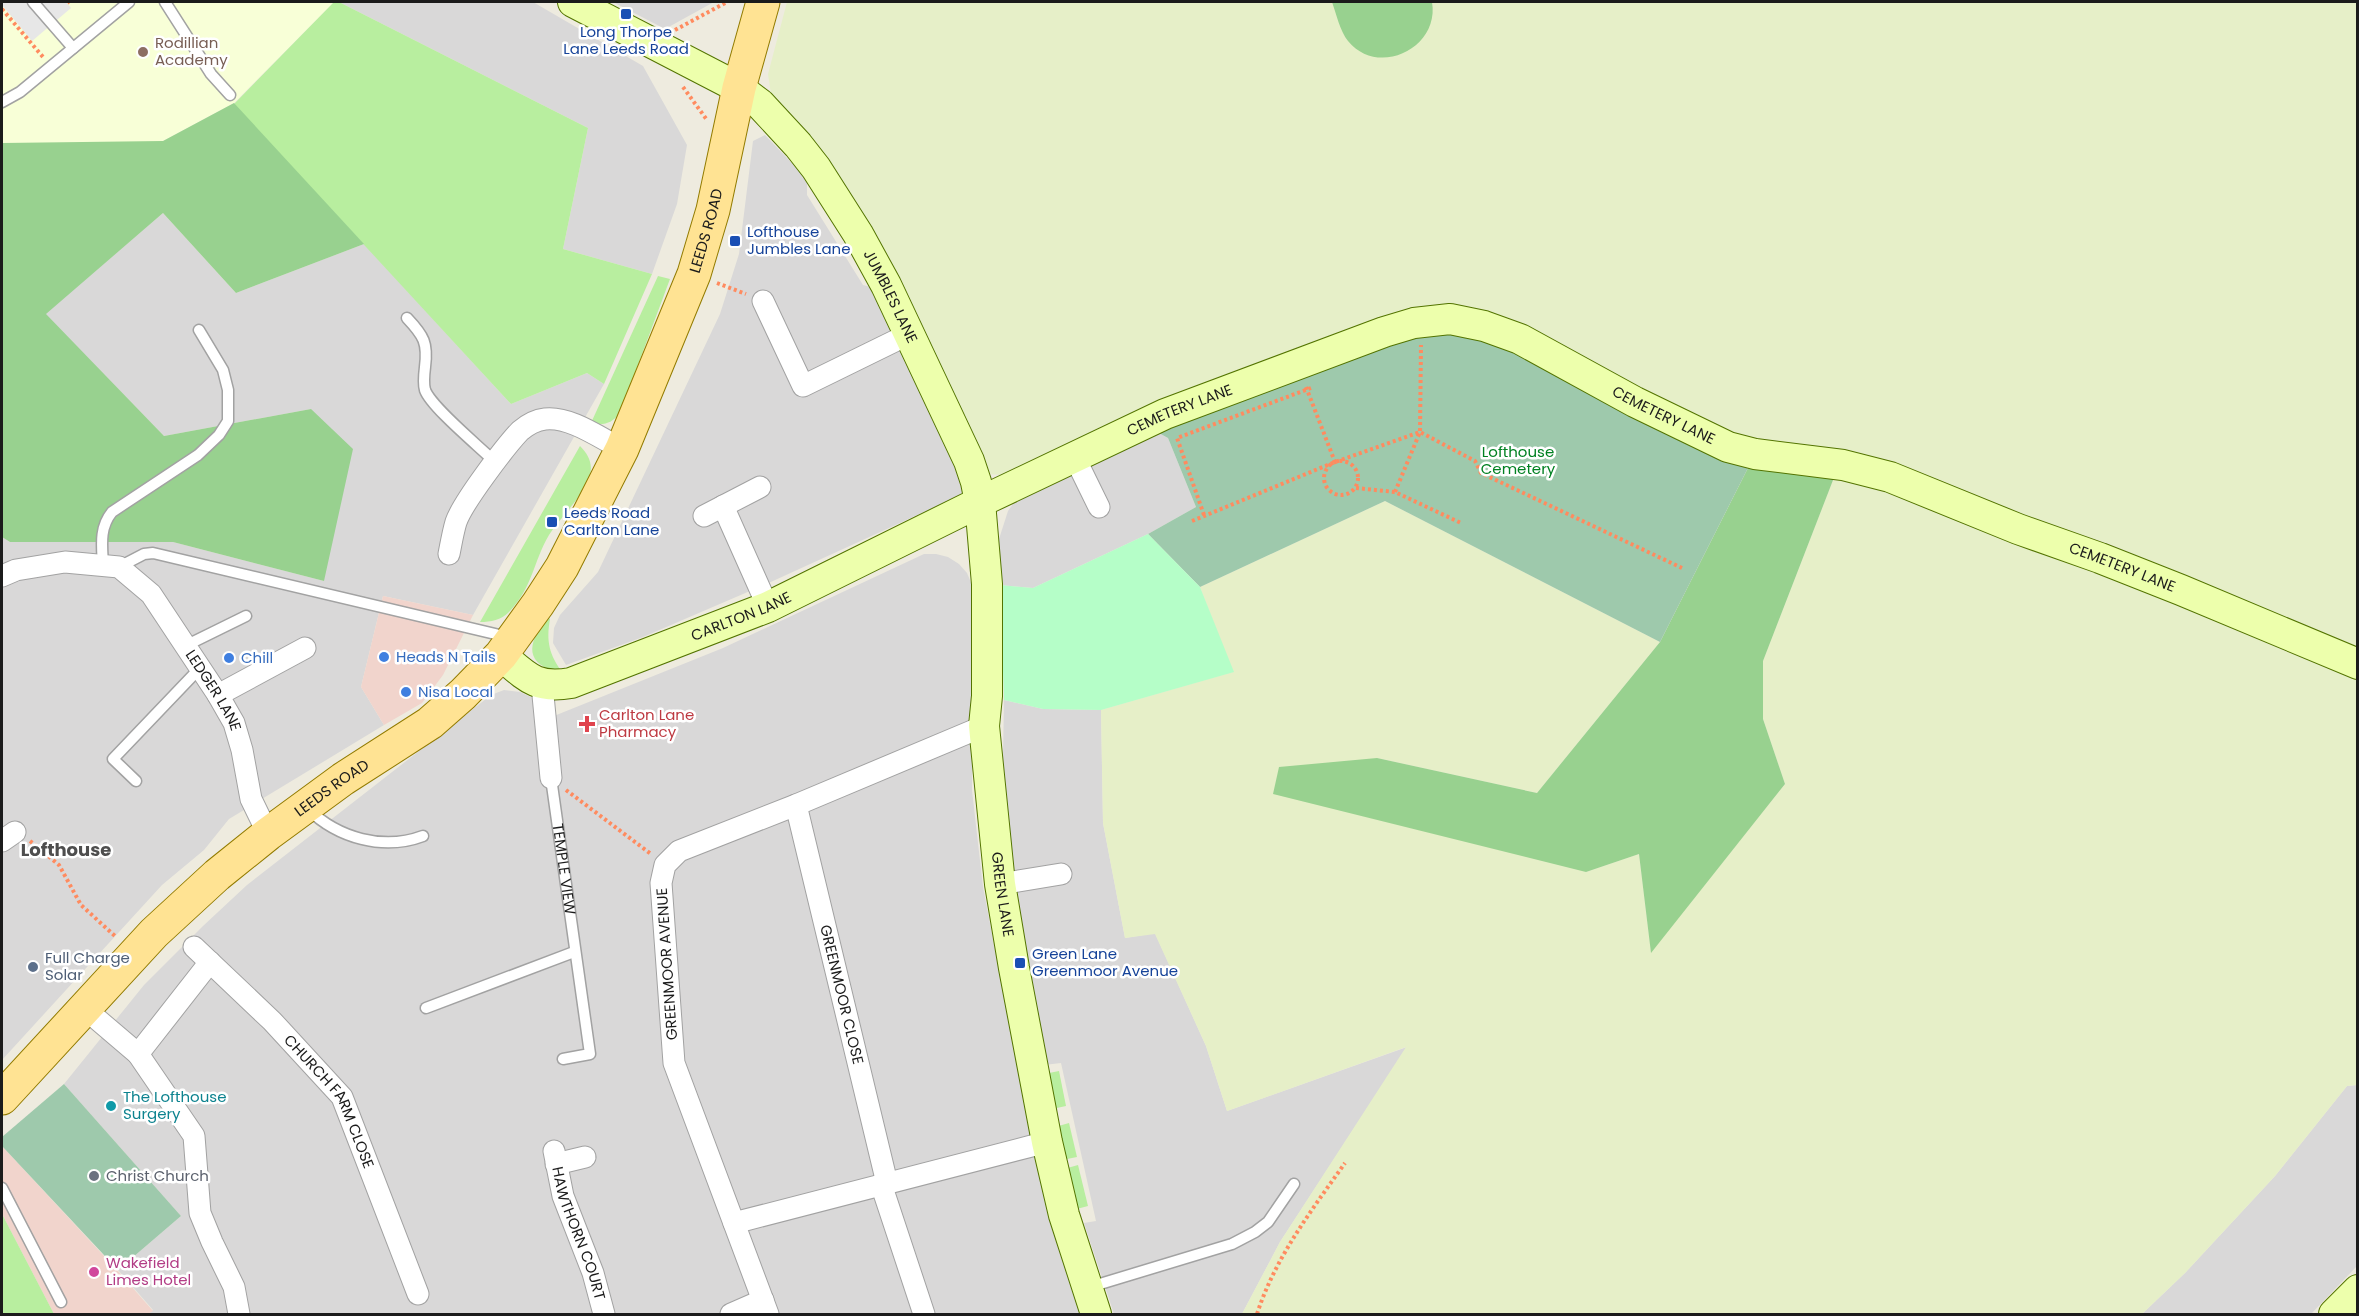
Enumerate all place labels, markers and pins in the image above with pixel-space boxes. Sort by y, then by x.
marker: Long Thorpe Lane Leeds Road [619,7,633,21]
place label: Long Thorpe Lane Leeds Road [563,21,689,59]
place label: Rodillian Academy [155,32,228,70]
marker: Rodillian Academy [136,45,150,59]
place label: Lofthouse Jumbles Lane [747,221,851,259]
marker: Lofthouse Jumbles Lane [728,234,742,248]
place label: Leeds Road Carlton Lane [564,502,659,540]
marker: Leeds Road Carlton Lane [545,515,559,529]
place label: Heads N Tails [396,646,496,667]
place label: Chill [241,647,273,668]
marker: Heads N Tails [377,650,391,664]
marker: Chill [222,651,236,665]
place label: Nisa Local [418,681,493,702]
marker: Nisa Local [399,685,413,699]
place label: Carlton Lane Pharmacy [599,704,694,742]
marker: Carlton Lane Pharmacy [580,717,594,731]
place label: Green Lane Greenmoor Avenue [1032,943,1178,981]
place label: Full Charge Solar [45,947,130,985]
marker: Green Lane Greenmoor Avenue [1013,956,1027,970]
marker: Full Charge Solar [26,960,40,974]
place label: The Lofthouse Surgery [123,1086,226,1124]
marker: The Lofthouse Surgery [104,1099,118,1113]
place label: Christ Church [106,1165,209,1186]
marker: Christ Church [87,1169,101,1183]
place label: Wakefield Limes Hotel [106,1252,191,1290]
marker: Wakefield Limes Hotel [87,1265,101,1279]

